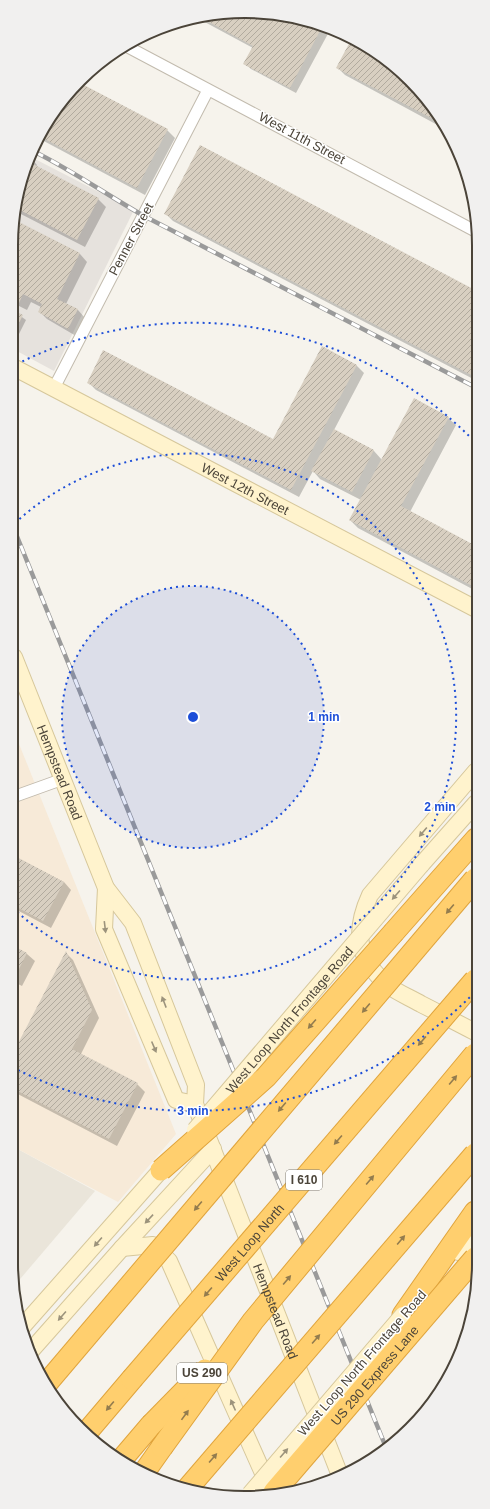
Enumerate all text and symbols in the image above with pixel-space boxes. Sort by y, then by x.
street label: West 11th Street [256,109,348,167]
street label: Penner Street [106,200,157,278]
street label: West 12th Street [199,459,292,518]
centre of rings [186,710,200,724]
text: 1 min [308,710,340,724]
street label: Hempstead Road [34,722,86,822]
text: 2 min [424,800,456,814]
one-way arrow [418,827,427,837]
one-way arrow [391,890,400,900]
one-way arrow [446,904,455,914]
one-way arrow [102,920,109,933]
street label: West Loop North Frontage Road [222,943,356,1096]
one-way arrow [160,995,166,1007]
one-way arrow [362,1003,371,1014]
one-way arrow [308,1019,317,1029]
one-way arrow [418,1036,427,1047]
one-way arrow [151,1041,157,1052]
one-way arrow [449,1075,458,1086]
one-way arrow [278,1102,287,1113]
text: 3 min [177,1104,209,1118]
one-way arrow [333,1135,342,1145]
road number: I 610 [286,1170,322,1190]
one-way arrow [366,1175,374,1186]
one-way arrow [193,1201,202,1212]
street label: West Loop North [212,1201,287,1284]
one-way arrow [144,1214,154,1224]
one-way arrow [397,1235,406,1245]
one-way arrow [94,1236,103,1247]
street label: Hempstead Road [250,1261,301,1361]
one-way arrow [282,1275,291,1285]
one-way arrow [203,1286,212,1297]
street label: West Loop North Frontage Road [295,1287,429,1439]
one-way arrow [57,1311,67,1321]
street label: US 290 Express Lane [327,1322,421,1428]
one-way arrow [312,1333,321,1344]
road number: US 290 [177,1363,227,1383]
one-way arrow [105,1400,114,1411]
one-way arrow [230,1400,236,1411]
one-way arrow [181,1410,189,1421]
one-way arrow [280,1448,289,1459]
one-way arrow [209,1453,218,1464]

